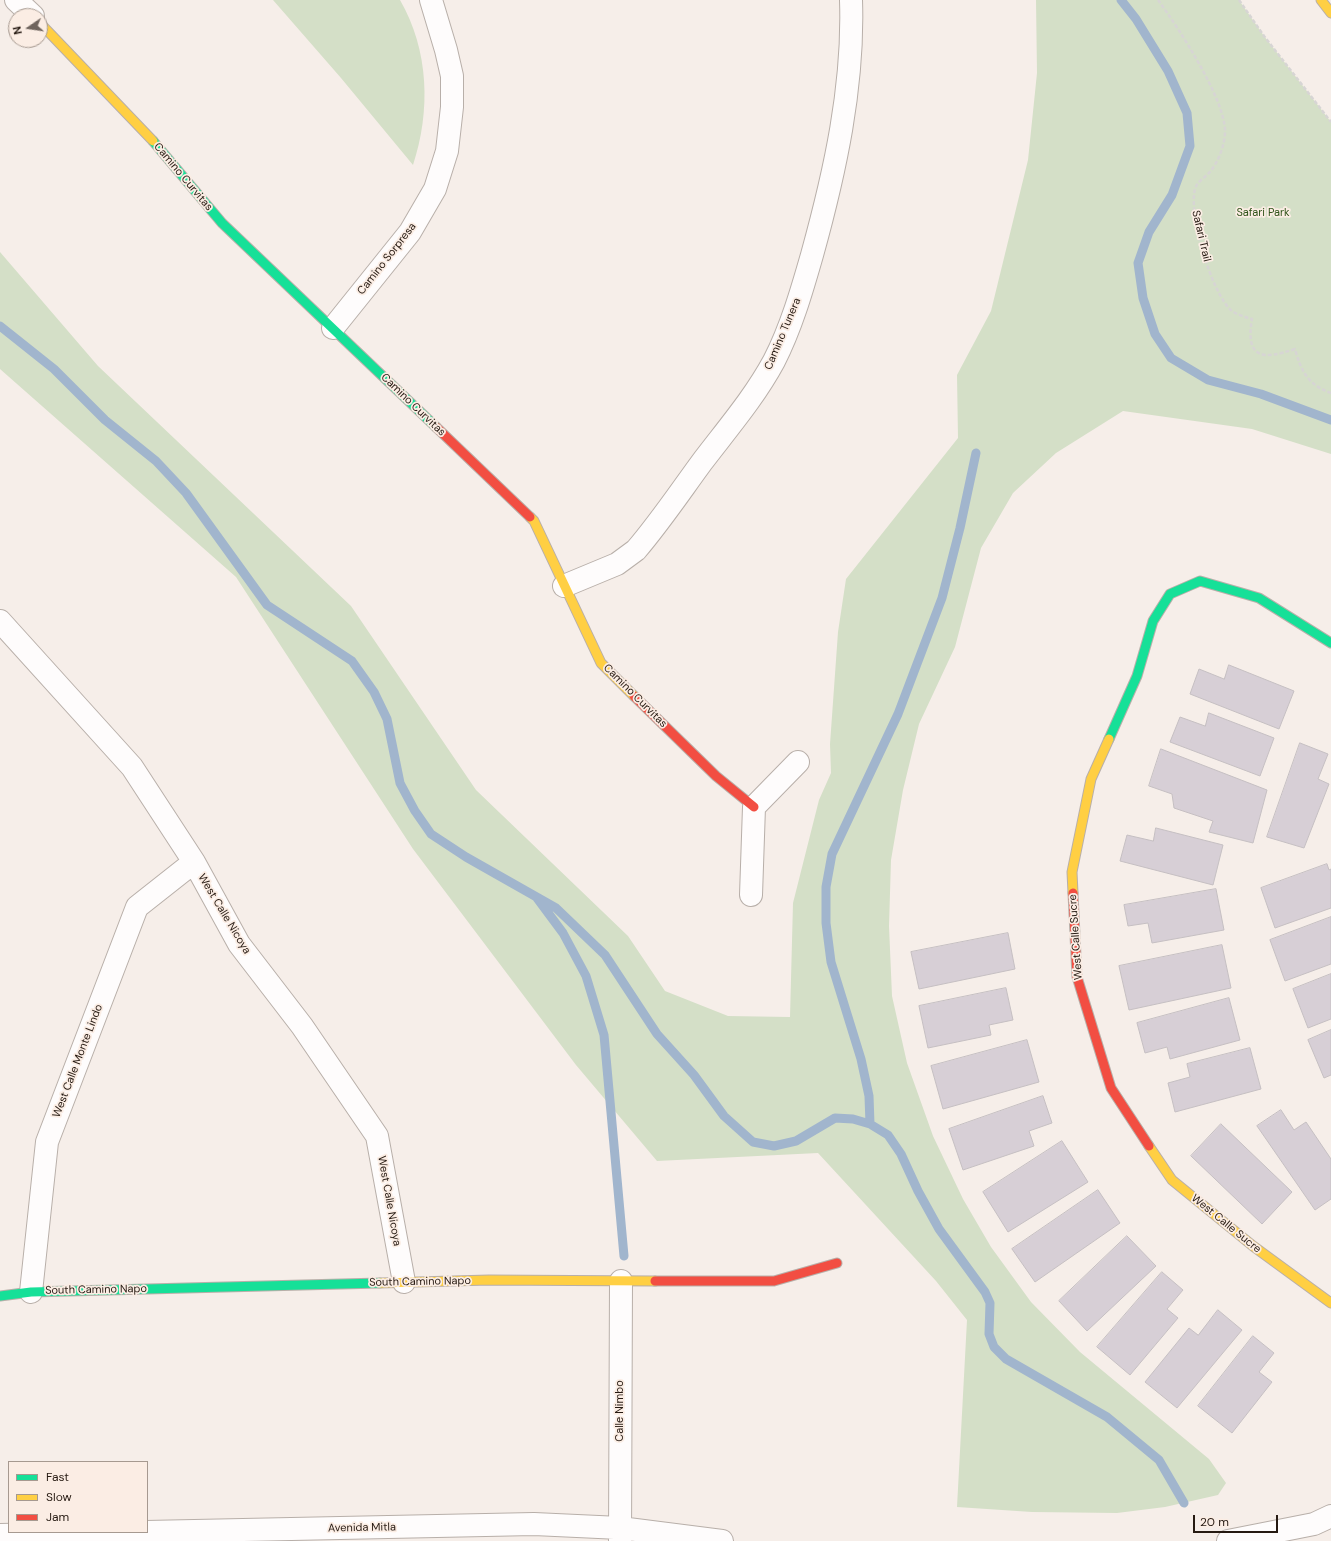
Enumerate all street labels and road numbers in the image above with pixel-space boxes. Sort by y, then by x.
street label: Camino Curvitas [151,140,215,214]
street label: Safari Trail [1189,209,1213,263]
street label: Camino Sorpresa [355,220,419,298]
street label: Camino Tunera [762,296,804,372]
street label: Camino Curvitas [378,371,448,439]
street label: Camino Curvitas [600,661,670,731]
street label: West Calle Nicoya [195,872,253,956]
street label: West Calle Sucre [1066,894,1086,980]
street label: West Calle Monte Lindo [50,1002,106,1120]
street label: West Calle Nicoya [375,1155,403,1247]
street label: West Calle Sucre [1188,1192,1264,1256]
street label: South Camino Napo [369,1275,471,1289]
street label: South Camino Napo [45,1283,147,1297]
street label: Calle Nimbo [613,1380,627,1442]
street label: Avenida Mitla [328,1521,396,1535]

